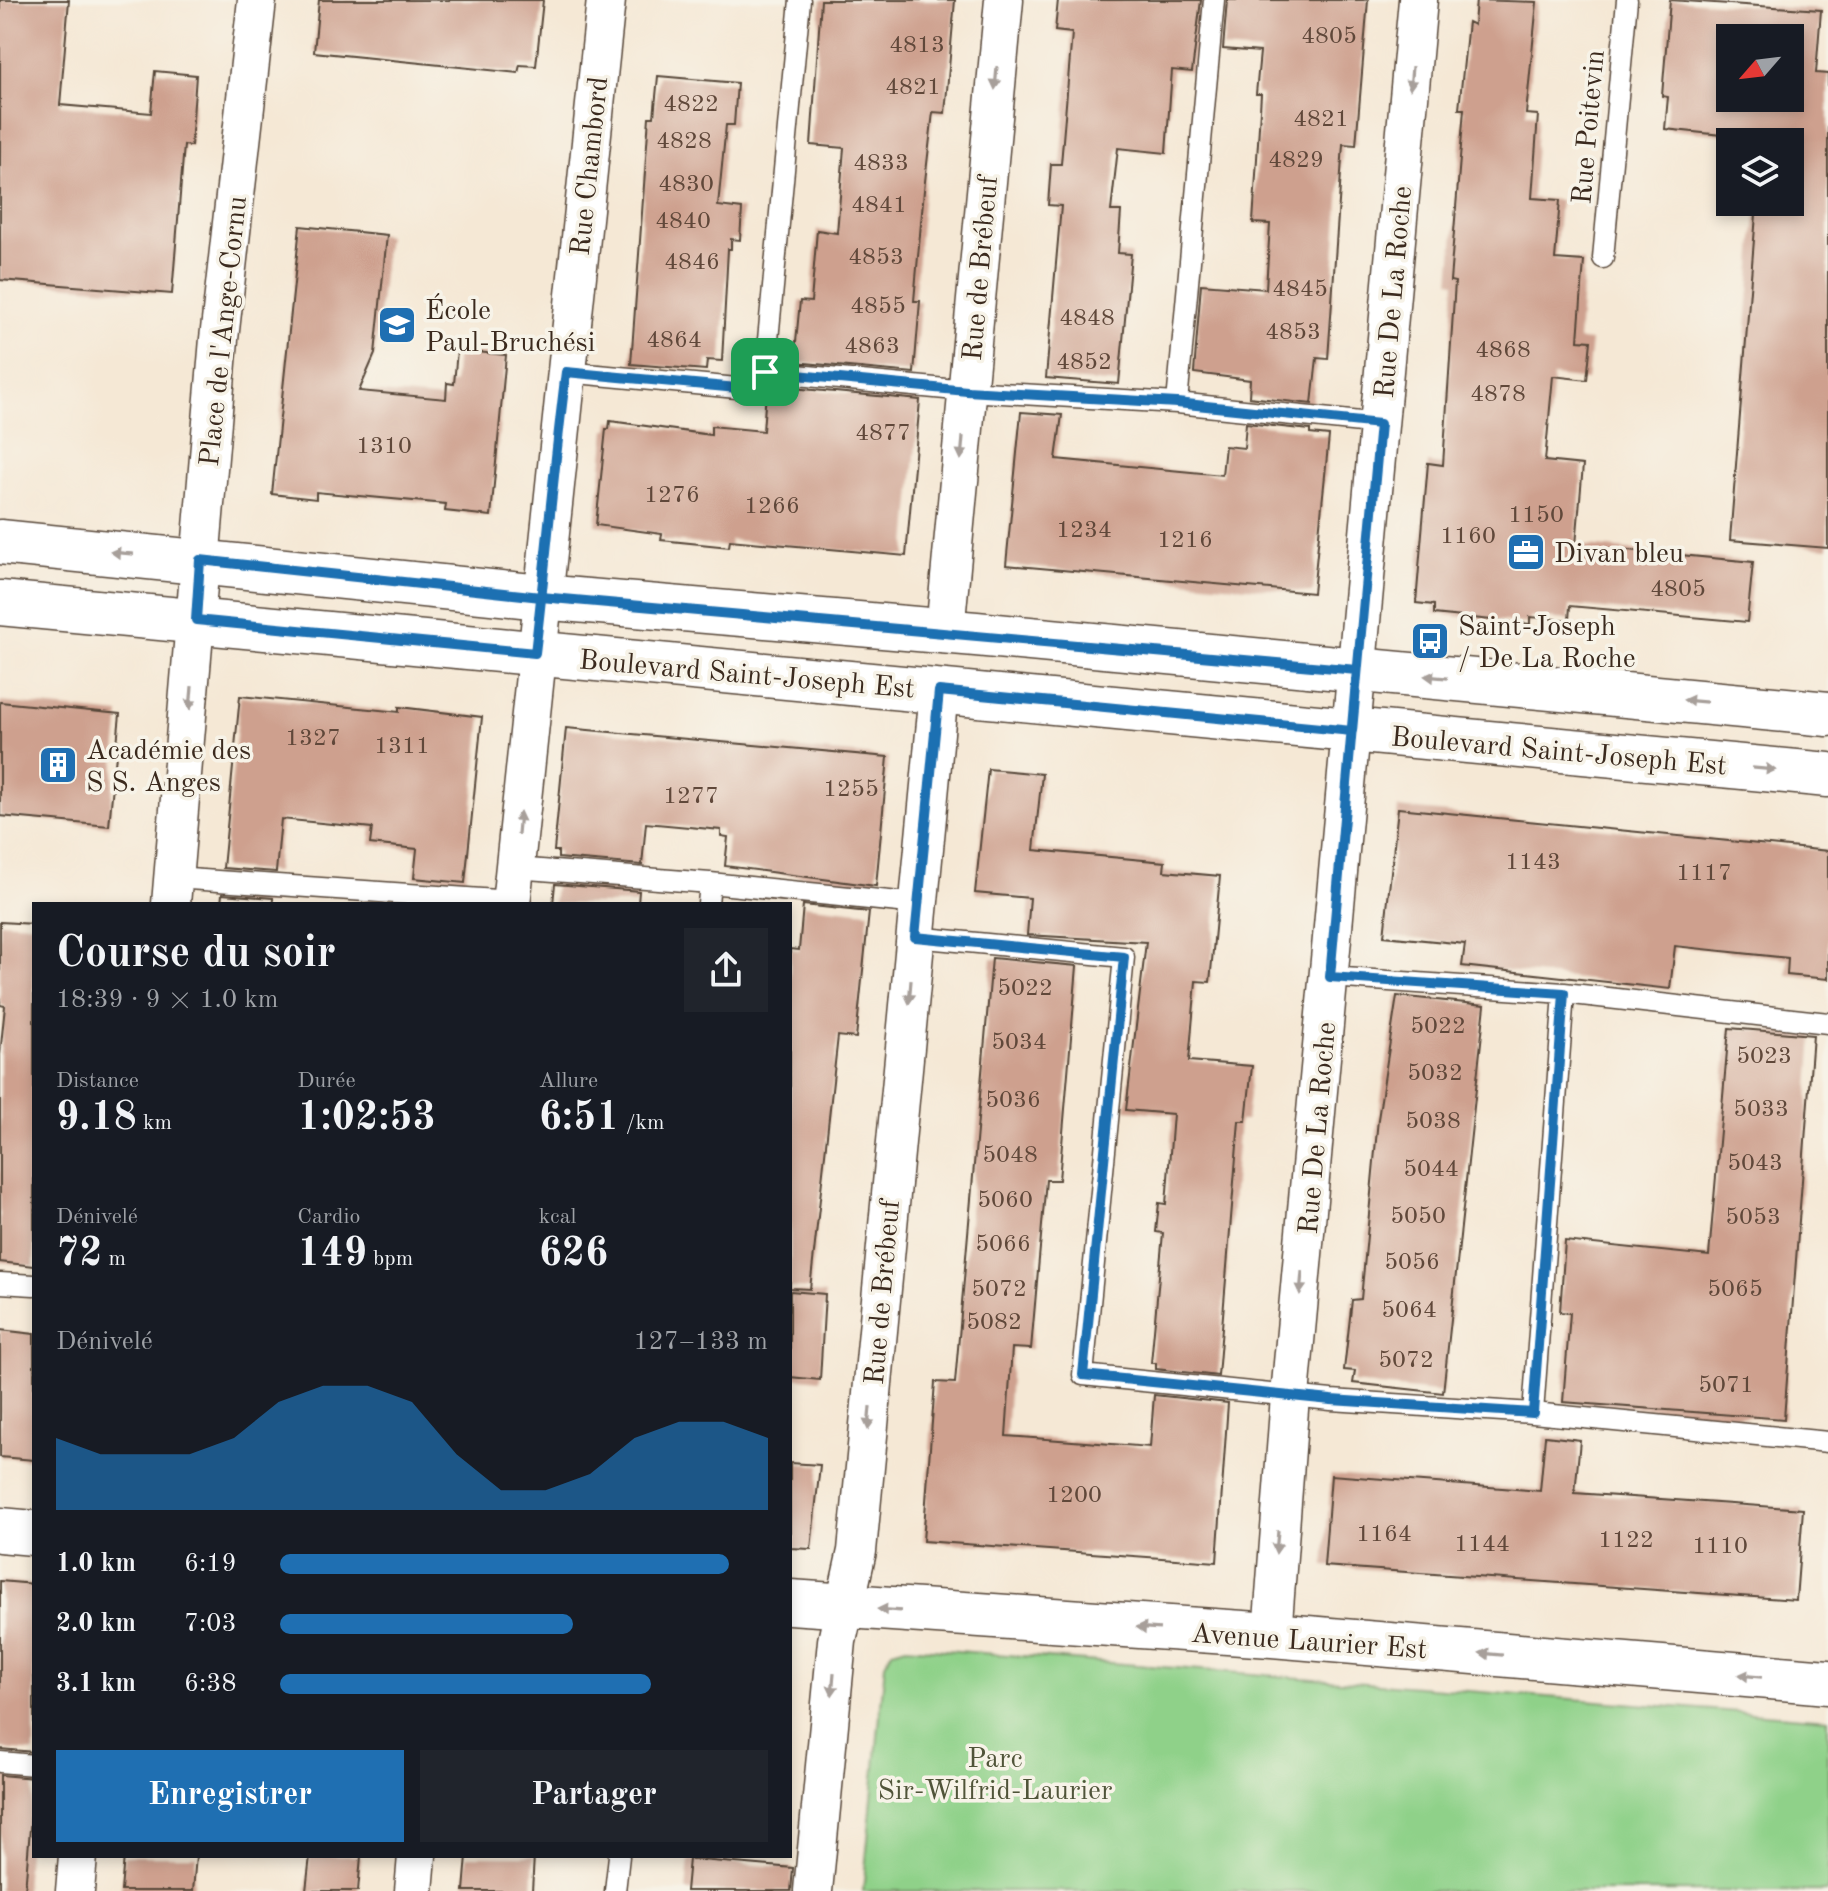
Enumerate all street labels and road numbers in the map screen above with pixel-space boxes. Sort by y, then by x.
street label: Rue Poitevin [1569,49,1611,206]
street label: Rue Chambord [568,75,614,257]
street label: Rue de Brébeuf [960,173,1004,362]
street label: Rue De La Roche [1372,185,1418,400]
street label: Place de l'Ange-Cornu [197,195,253,468]
street label: Boulevard Saint-Joseph Est [578,647,916,705]
street label: Boulevard Saint-Joseph Est [1390,724,1728,782]
street label: Rue De La Roche [1296,1021,1342,1236]
street label: Rue de Brébeuf [862,1197,906,1386]
street label: Avenue Laurier Est [1190,1621,1428,1665]

